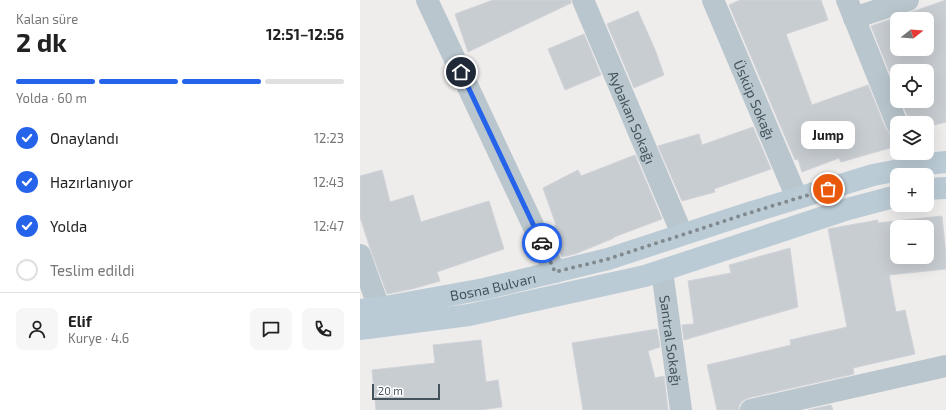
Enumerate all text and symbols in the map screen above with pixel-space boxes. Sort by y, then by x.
text: Kalan süre [16,11,78,27]
north arrow [890,12,934,56]
map controls [890,12,934,264]
text: 12:51–12:56 [266,25,344,43]
text: 2 dk [16,26,67,57]
pin [444,55,478,89]
street label: Üsküp Sokağı [731,57,780,142]
icon: home [450,61,472,83]
button: locate [890,64,934,108]
street label: Aybakan Sokağı [605,68,660,166]
text: Yolda · 60 m [16,90,87,106]
button: layers [890,116,934,160]
callout: Jump [801,121,855,149]
icon: check [16,127,38,149]
text: Jump [812,127,844,143]
text: Onaylandı [50,129,119,147]
text: 12:23 [314,130,344,146]
button: + [890,168,934,212]
icon: check [16,171,38,193]
pin [811,172,845,206]
text: Hazırlanıyor [50,173,133,191]
text: 12:43 [313,174,344,190]
icon: bag [817,178,839,200]
icon: check [16,215,38,237]
text: Yolda [50,217,87,235]
text: 12:47 [314,218,344,234]
button: − [890,220,934,264]
courier [522,223,562,263]
icon: car [531,232,553,254]
text: Teslim edildi [50,261,135,279]
street label: Bosna Bulvarı [449,268,537,304]
street label: Santral Sokağı [657,294,686,387]
button: person [16,308,58,350]
button: chat [250,308,292,350]
button: phone [302,308,344,350]
text: Elif [68,312,92,330]
text: Kurye · 4.6 [68,330,129,346]
scale bar [372,382,440,401]
text: 20 m [378,384,403,397]

